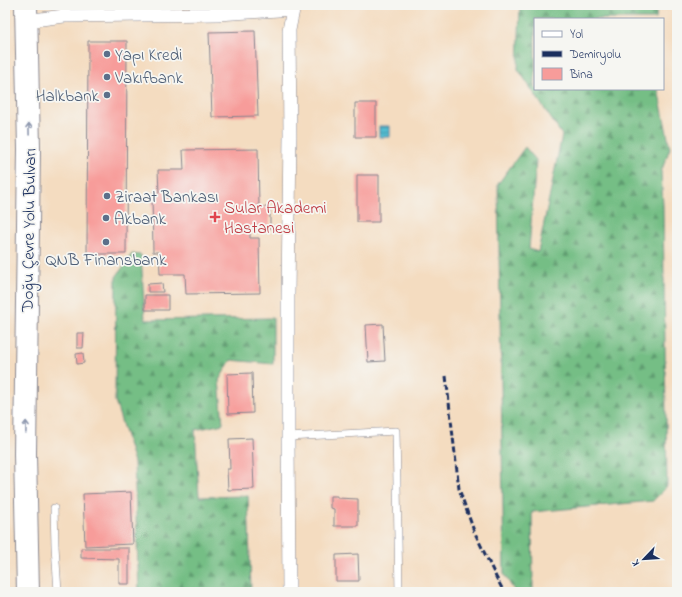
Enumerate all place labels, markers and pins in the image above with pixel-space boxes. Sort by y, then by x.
place label: Yapı Kredi [115,43,182,68]
marker: Yapı Kredi [102,49,112,59]
place label: Vakıfbank [114,66,183,91]
marker: Vakıfbank [102,72,112,82]
place label: Halkbank [36,84,100,109]
marker: Halkbank [102,90,112,100]
place label: Ziraat Bankası [115,185,219,210]
marker: Ziraat Bankası [102,191,112,201]
place label: Sular Akademi Hastanesi [224,196,327,241]
place label: Akbank [114,207,166,232]
marker: Sular Akademi Hastanesi [209,211,221,223]
marker: Akbank [101,213,111,223]
marker: QNB Finansbank [101,237,111,247]
place label: QNB Finansbank [46,248,167,273]

